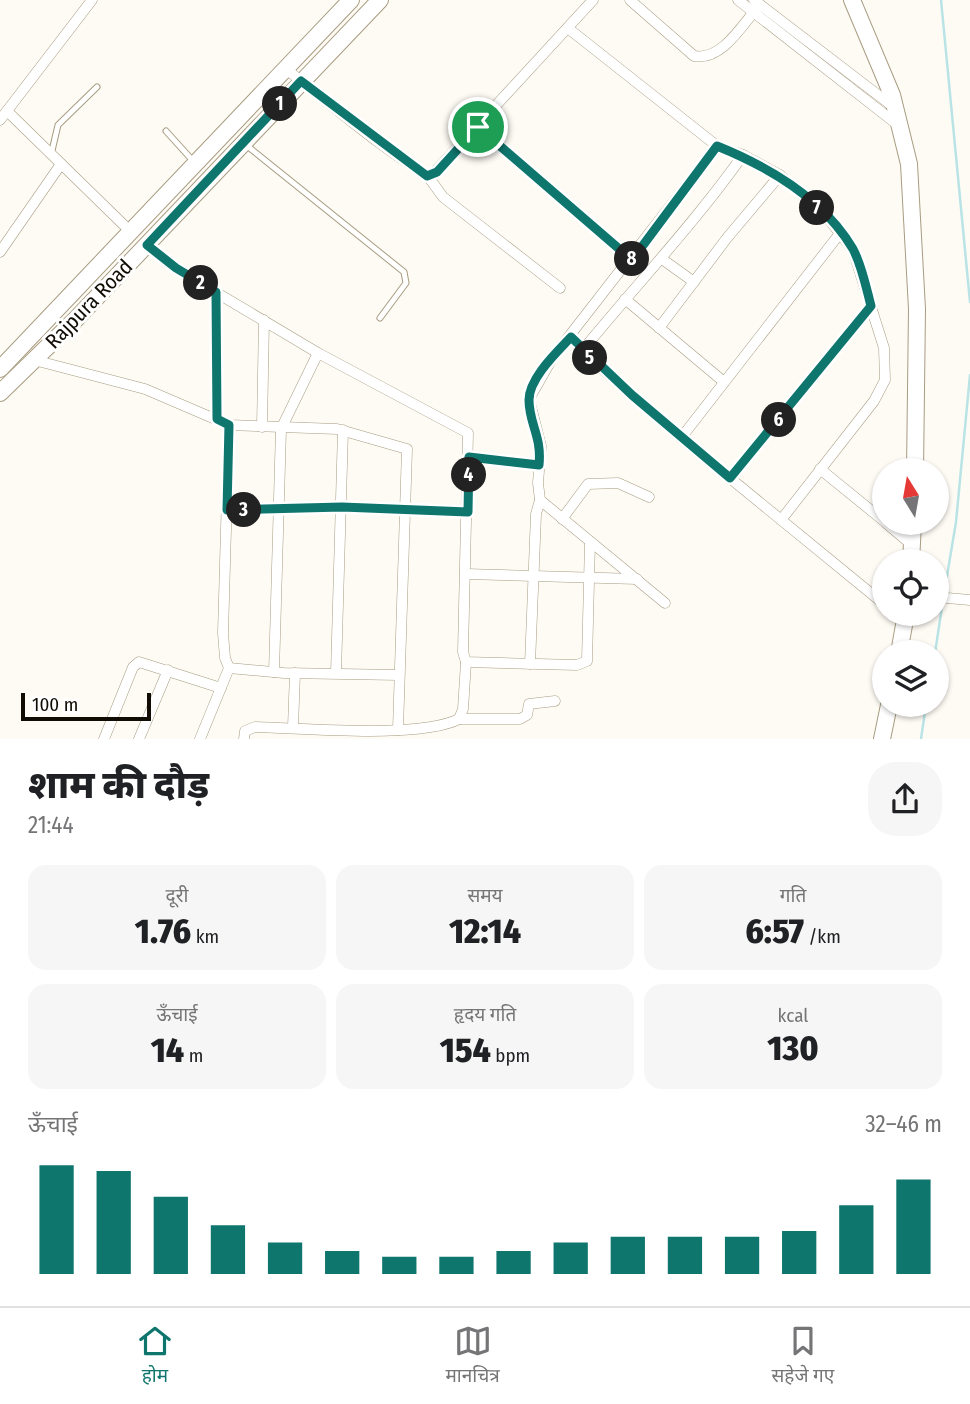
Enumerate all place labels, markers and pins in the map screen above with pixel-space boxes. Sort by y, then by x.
pin: 1 [262,86,298,122]
pin [448,97,508,157]
pin: 7 [800,190,834,226]
pin: 8 [614,242,650,276]
pin: 2 [184,266,218,300]
pin: 5 [572,340,608,376]
pin: 6 [762,402,796,438]
pin: 4 [452,458,486,492]
pin: 3 [226,492,262,528]

